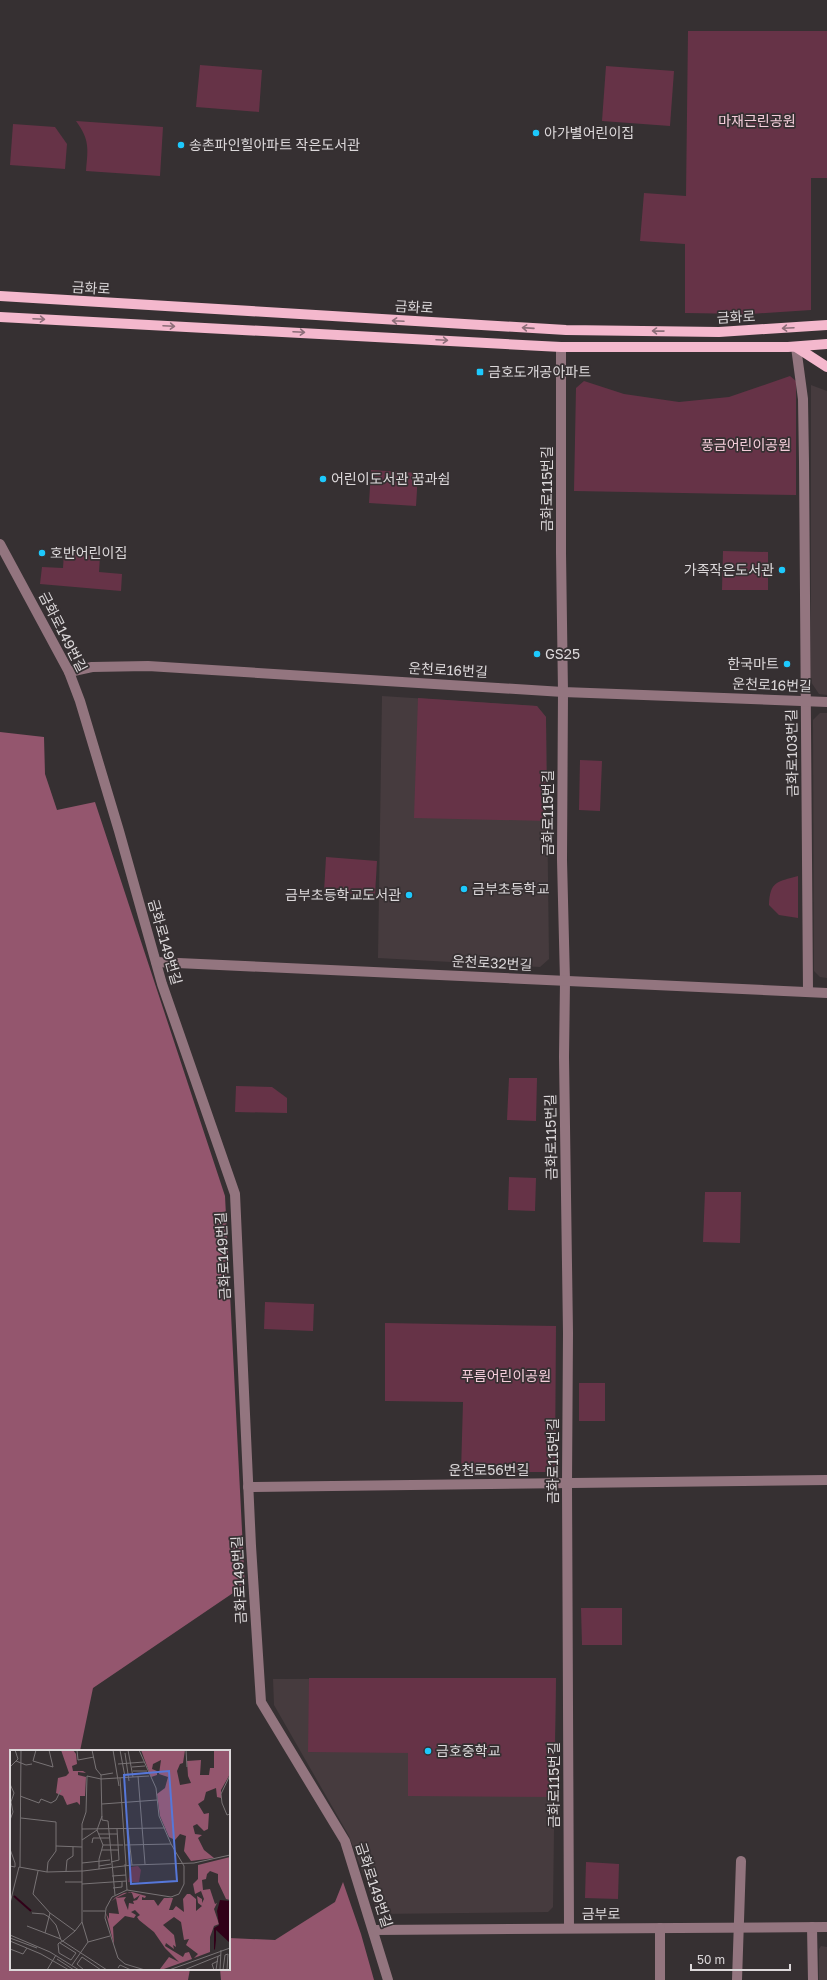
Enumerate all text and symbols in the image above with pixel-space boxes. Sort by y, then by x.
park label: 마재근린공원 [718,112,796,129]
place label: 아가별어린이집 [544,124,634,141]
marker: 아가별어린이집 [531,128,541,138]
place label: 송촌파인힐아파트 작은도서관 [189,136,360,153]
marker: 송촌파인힐아파트 작은도서관 [176,140,186,150]
street label: 금화로 [71,278,111,297]
street label: 금화로 [394,297,434,316]
street label: 금화로 [716,307,756,326]
one-way arrow [32,315,45,322]
one-way arrow [392,317,405,324]
one-way arrow [162,322,175,329]
one-way arrow [522,324,535,331]
one-way arrow [782,324,795,331]
one-way arrow [652,327,665,335]
one-way arrow [292,329,305,336]
one-way arrow [435,336,448,343]
place label: 금호도개공아파트 [488,363,591,380]
marker: 금호도개공아파트 [475,367,485,377]
park label: 풍금어린이공원 [701,436,791,453]
street label: 금화로115번길 [538,446,555,532]
place label: 어린이도서관 꿈과쉼 [331,470,450,487]
marker: 어린이도서관 꿈과쉼 [318,474,328,484]
place label: 호반어린이집 [50,544,127,561]
marker: 호반어린이집 [37,548,47,558]
place label: 가족작은도서관 [684,561,774,578]
marker: 가족작은도서관 [777,565,787,575]
street label: 금화로149번길 [36,589,91,675]
place label: GS25 [545,645,580,662]
marker: GS25 [532,649,542,659]
place label: 한국마트 [727,655,779,672]
street label: 운천로16번길 [408,659,488,680]
marker: 한국마트 [782,659,792,669]
street label: 운천로16번길 [732,675,812,694]
street label: 금화로103번길 [782,709,801,797]
street label: 금화로115번길 [539,770,556,856]
place label: 금부초등학교 [472,880,549,897]
marker: 금부초등학교 [459,884,469,894]
place label: 금부초등학교도서관 [285,886,401,903]
marker: 금부초등학교도서관 [404,890,414,900]
street label: 금화로149번길 [145,897,186,987]
street label: 운천로32번길 [451,952,533,973]
street label: 금화로115번길 [541,1094,560,1180]
street label: 금화로149번길 [212,1212,233,1301]
park label: 푸름어린이공원 [461,1367,551,1384]
street label: 금화로115번길 [544,1418,561,1504]
street label: 운천로56번길 [449,1461,530,1478]
street label: 금화로149번길 [228,1536,249,1625]
place label: 금호중학교 [436,1742,501,1759]
street label: 금화로115번길 [545,1742,562,1828]
marker: 금호중학교 [423,1746,433,1756]
inset map [10,1750,230,1970]
street label: 금화로149번길 [353,1840,396,1929]
street label: 금부로 [582,1905,620,1922]
scale bar [691,1946,790,1972]
text: 50 m [697,1952,725,1967]

